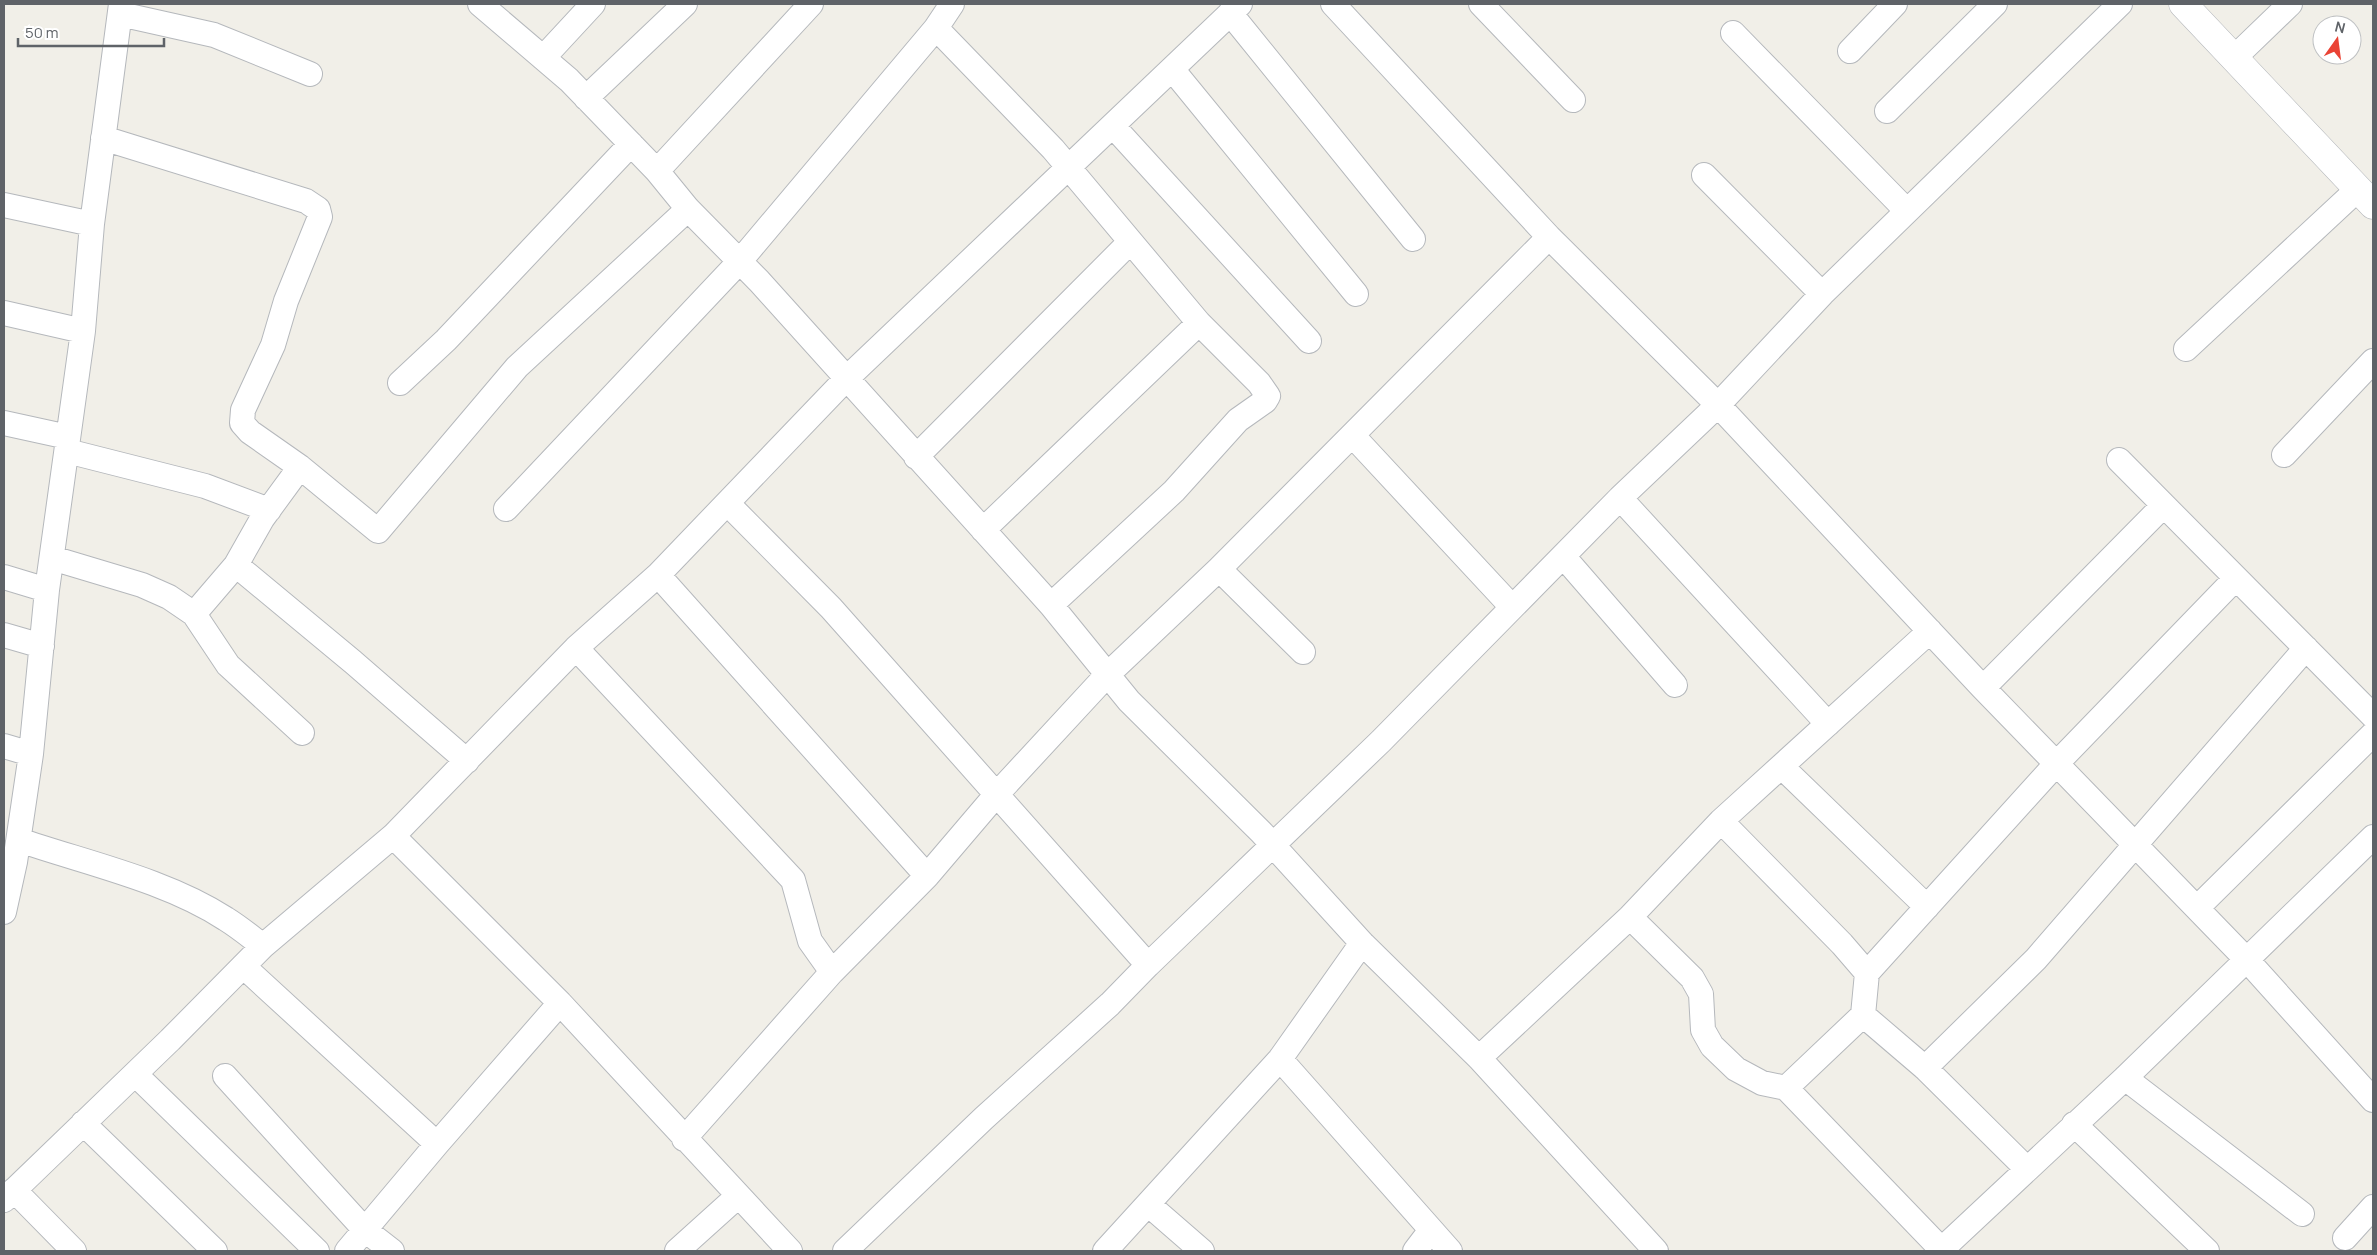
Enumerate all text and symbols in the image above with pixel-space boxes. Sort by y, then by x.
scale bar [18,15,164,47]
north arrow [2312,15,2362,65]
text: N [2333,16,2347,37]
text: 50 m [25,22,59,43]

